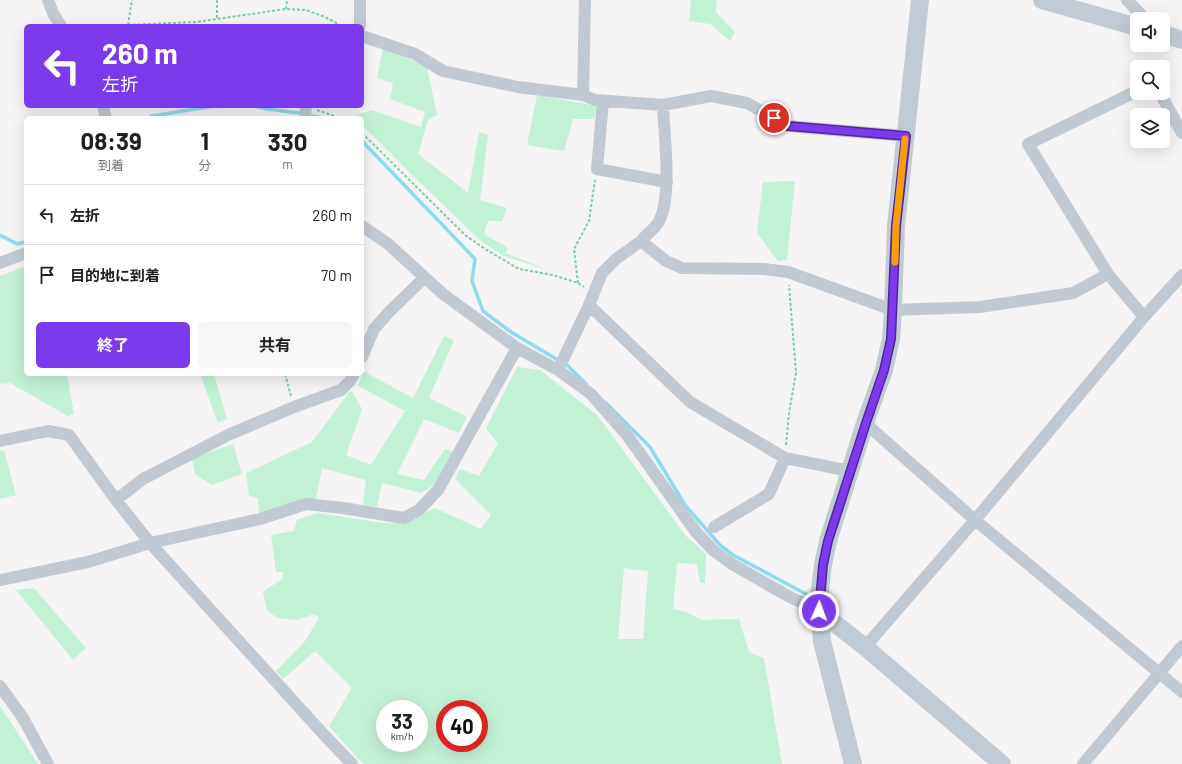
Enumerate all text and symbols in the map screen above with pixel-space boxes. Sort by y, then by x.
map controls [1130,12,1170,148]
button: sound [1130,12,1170,52]
text: 260 m [102,36,178,70]
icon: left [36,40,88,92]
button: search [1130,60,1170,100]
text: 左折 [102,73,138,95]
pin [757,101,791,135]
icon: arrive [763,107,785,129]
button: layers [1130,108,1170,148]
text: 08:39 [81,126,142,155]
text: 1 [200,126,209,155]
text: 330 [268,127,307,156]
text: m [282,156,293,172]
text: 到着 [98,157,124,173]
text: 分 [198,157,211,173]
icon: left [36,204,58,226]
text: 左折 [70,206,100,224]
text: 260 m [312,206,352,224]
icon: arrive [36,264,58,286]
text: 目的地に到着 [70,266,160,284]
text: 70 m [321,266,352,284]
button: 終了 [36,322,190,368]
button: 共有 [198,322,352,368]
position arrow [798,590,840,632]
speed limit sign: 40 [436,700,488,752]
text: 33 [391,709,413,733]
text: km/h [391,730,413,742]

